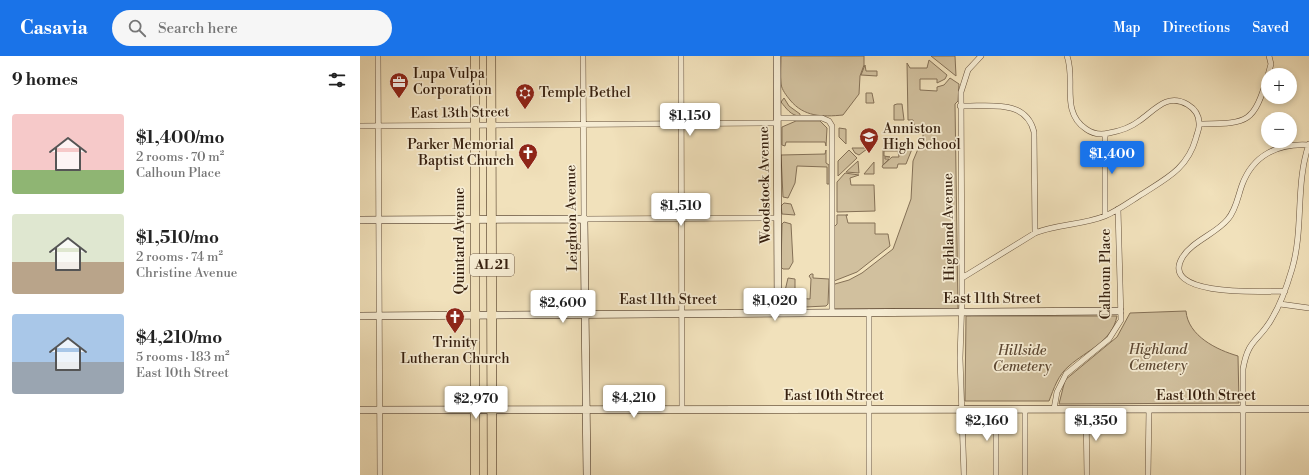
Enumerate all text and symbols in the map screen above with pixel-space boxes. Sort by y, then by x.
search box [112,10,392,46]
text: Casavia [20,16,88,40]
icon: search [126,17,148,39]
text: Search here [158,19,238,38]
text: Map [1113,19,1141,37]
text: Directions [1163,19,1230,37]
text: Saved [1252,19,1289,37]
place label: Lupa Vulpa Corporation [413,65,492,99]
map controls [1261,68,1297,148]
button: + [1261,68,1297,104]
text: 9 homes [12,69,78,91]
icon: filters [326,69,348,91]
office icon: Lupa Vulpa Corporation [388,71,410,99]
synagogue icon: Temple Bethel [514,82,536,110]
place label: Temple Bethel [539,84,631,102]
street label: East 13th Street [410,103,510,123]
pin: $1,150 [657,103,723,137]
text: $1,150 [669,108,711,124]
button: − [1261,112,1297,148]
place label: Anniston High School [882,120,961,154]
street label: Woodstock Avenue [755,126,775,245]
school or university icon: Anniston High School [858,126,880,154]
text: $1,400/mo [136,127,225,149]
icon: home [44,130,92,178]
place label: Parker Memorial Baptist Church [407,136,515,170]
pin: $1,400 [1079,141,1145,175]
church icon: Parker Memorial Baptist Church [517,142,539,170]
text: $1,400 [1089,146,1135,162]
text: 2 rooms · 70 m² [136,149,224,165]
text: Calhoun Place [136,165,221,181]
street label: Leighton Avenue [562,165,582,271]
street label: Highland Avenue [939,173,959,281]
street label: Quintard Avenue [451,187,469,295]
pin: $1,510 [648,193,714,227]
text: $1,510 [660,198,702,214]
text: $1,510/mo [136,227,219,249]
street label: Calhoun Place [1097,228,1115,320]
icon: home [44,230,92,278]
text: 2 rooms · 74 m² [136,249,223,265]
road number: AL 21 [470,254,514,276]
text: Christine Avenue [136,265,237,281]
pin: $1,020 [742,288,808,322]
pin: $2,600 [530,290,596,324]
street label: East 11th Street [943,290,1041,308]
street label: East 11th Street [619,291,717,309]
text: $1,020 [753,293,798,309]
text: $2,600 [540,295,586,311]
church icon: Trinity Lutheran Church [444,306,466,334]
text: $4,210/mo [136,327,222,349]
icon: home [44,330,92,378]
place label: Trinity Lutheran Church [400,334,510,368]
park label: Highland Cemetery [1128,341,1188,375]
park label: Hillside Cemetery [993,342,1052,376]
text: 5 rooms · 183 m² [136,349,230,365]
text: East 10th Street [136,365,229,381]
pin: $4,210 [601,385,667,419]
pin: $2,970 [443,386,509,420]
street label: East 10th Street [784,387,884,405]
street label: East 10th Street [1156,387,1256,405]
text: $4,210 [612,390,656,406]
text: $2,970 [454,391,498,407]
pin: $2,160 [954,408,1020,442]
pin: $1,350 [1063,408,1129,442]
text: $2,160 [965,413,1009,429]
text: $1,350 [1074,413,1118,429]

